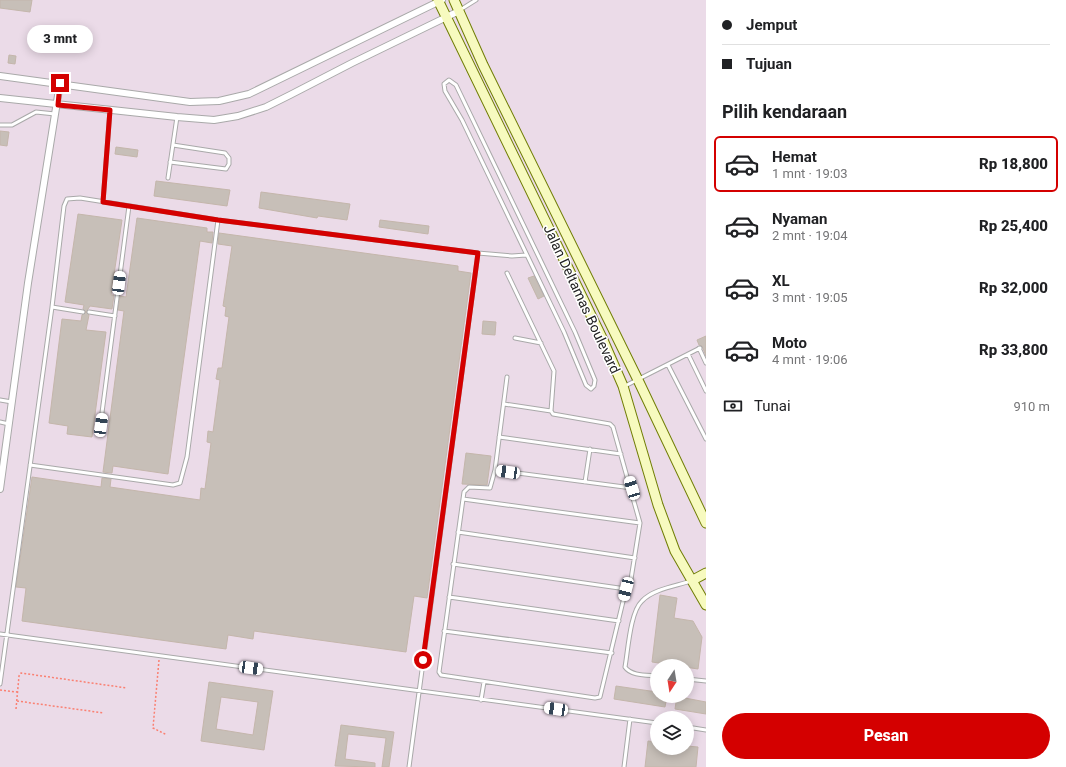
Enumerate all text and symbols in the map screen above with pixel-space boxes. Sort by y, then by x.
text: Jemput [746,16,797,34]
callout: 3 mnt [27,25,93,53]
text: 3 mnt [43,31,77,46]
text: Tujuan [746,55,792,73]
route end [51,74,69,92]
text: Pilih kendaraan [722,101,847,122]
icon: car [724,146,760,182]
text: Hemat [772,148,817,166]
text: Rp 18,800 [979,155,1048,173]
text: 1 mnt · 19:03 [772,166,848,181]
icon: car [724,208,760,244]
text: Nyaman [772,210,827,228]
text: Rp 25,400 [979,217,1048,235]
street label: Jalan Deltamas Boulevard [540,222,624,376]
text: 2 mnt · 19:04 [772,228,848,243]
car [112,270,126,296]
icon: car [724,270,760,306]
text: XL [772,272,790,290]
text: Rp 32,000 [979,279,1048,297]
text: 3 mnt · 19:05 [772,290,848,305]
icon: car [724,332,760,368]
text: Moto [772,334,807,352]
text: Rp 33,800 [979,341,1048,359]
text: 4 mnt · 19:06 [772,352,848,367]
icon: cash [722,395,744,417]
text: Tunai [754,397,791,415]
text: 910 m [1013,399,1050,414]
car [93,412,109,438]
car [495,464,521,480]
car [623,475,641,501]
car [617,576,635,602]
route start [414,651,432,669]
north arrow [650,659,694,703]
map controls [650,659,694,755]
car [238,660,264,676]
car [543,701,569,717]
button: layers [650,711,694,755]
button: Pesan [722,713,1050,759]

